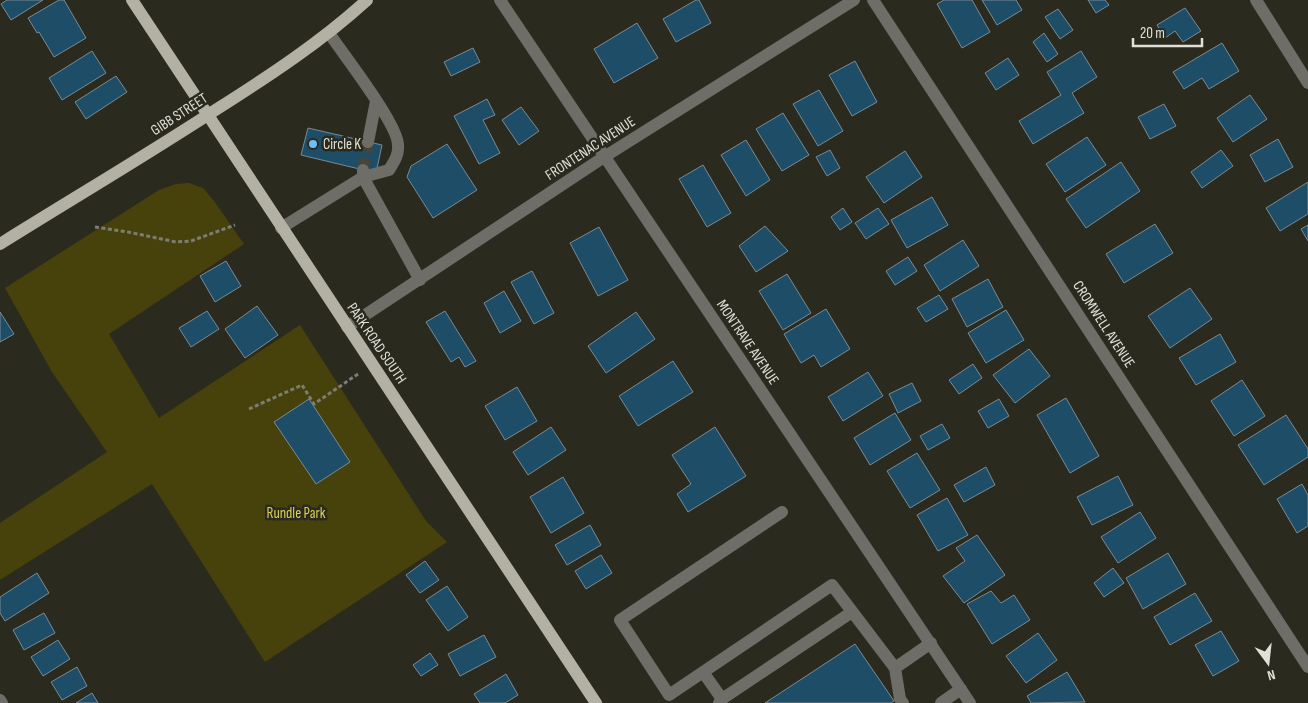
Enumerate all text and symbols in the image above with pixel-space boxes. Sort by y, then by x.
scale bar [1133,15,1202,47]
text: 20 m [1140,24,1165,43]
street label: GIBB STREET [147,89,211,140]
street label: FRONTENAC AVENUE [542,112,639,185]
place label: Circle K [323,135,361,154]
marker: Circle K [307,138,319,150]
street label: CROMWELL AVENUE [1068,277,1139,371]
street label: MONTRAVE AVENUE [712,296,783,388]
street label: PARK ROAD SOUTH [342,299,411,387]
park label: Rundle Park [266,504,326,523]
north arrow [1243,638,1293,688]
text: N [1265,666,1277,684]

